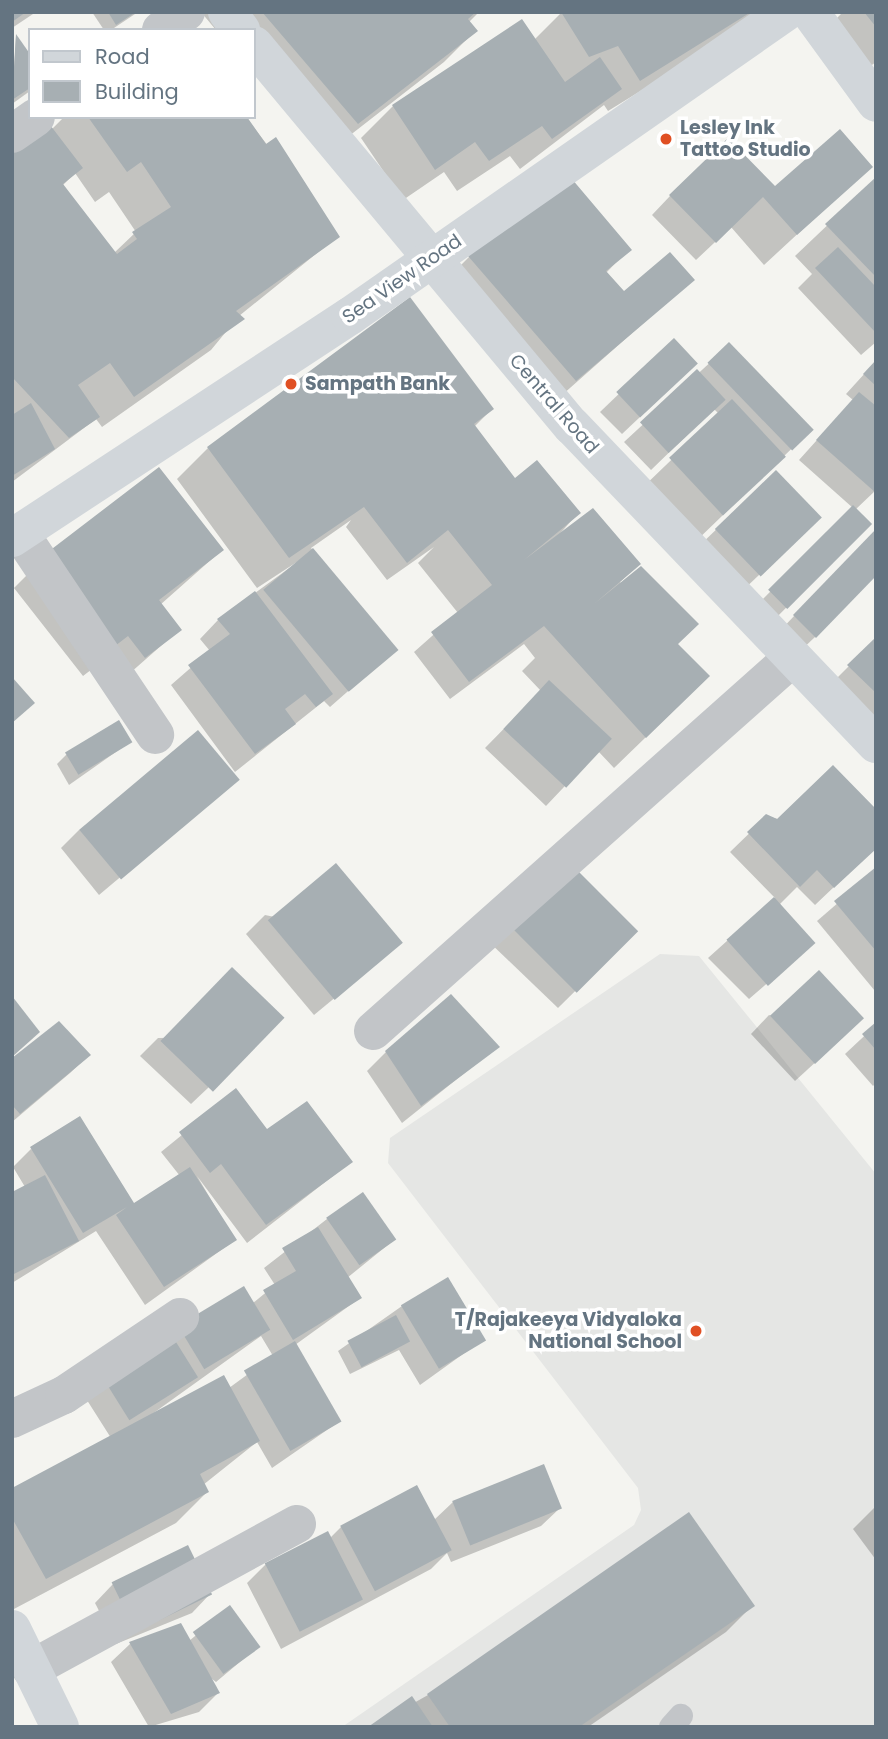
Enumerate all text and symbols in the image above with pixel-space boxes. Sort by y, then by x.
legend [28,28,256,119]
text: Road [95,42,150,71]
text: Building [95,77,179,106]
place label: Lesley Ink Tattoo Studio [680,117,811,161]
marker: Lesley Ink Tattoo Studio [658,131,674,147]
street label: Sea View Road [338,229,466,329]
street label: Central Road [505,350,603,458]
place label: Sampath Bank [305,373,450,395]
marker: Sampath Bank [283,376,299,392]
place label: T/Rajakeeya Vidyaloka National School [455,1309,682,1353]
marker: T/Rajakeeya Vidyaloka National School [688,1323,704,1339]

